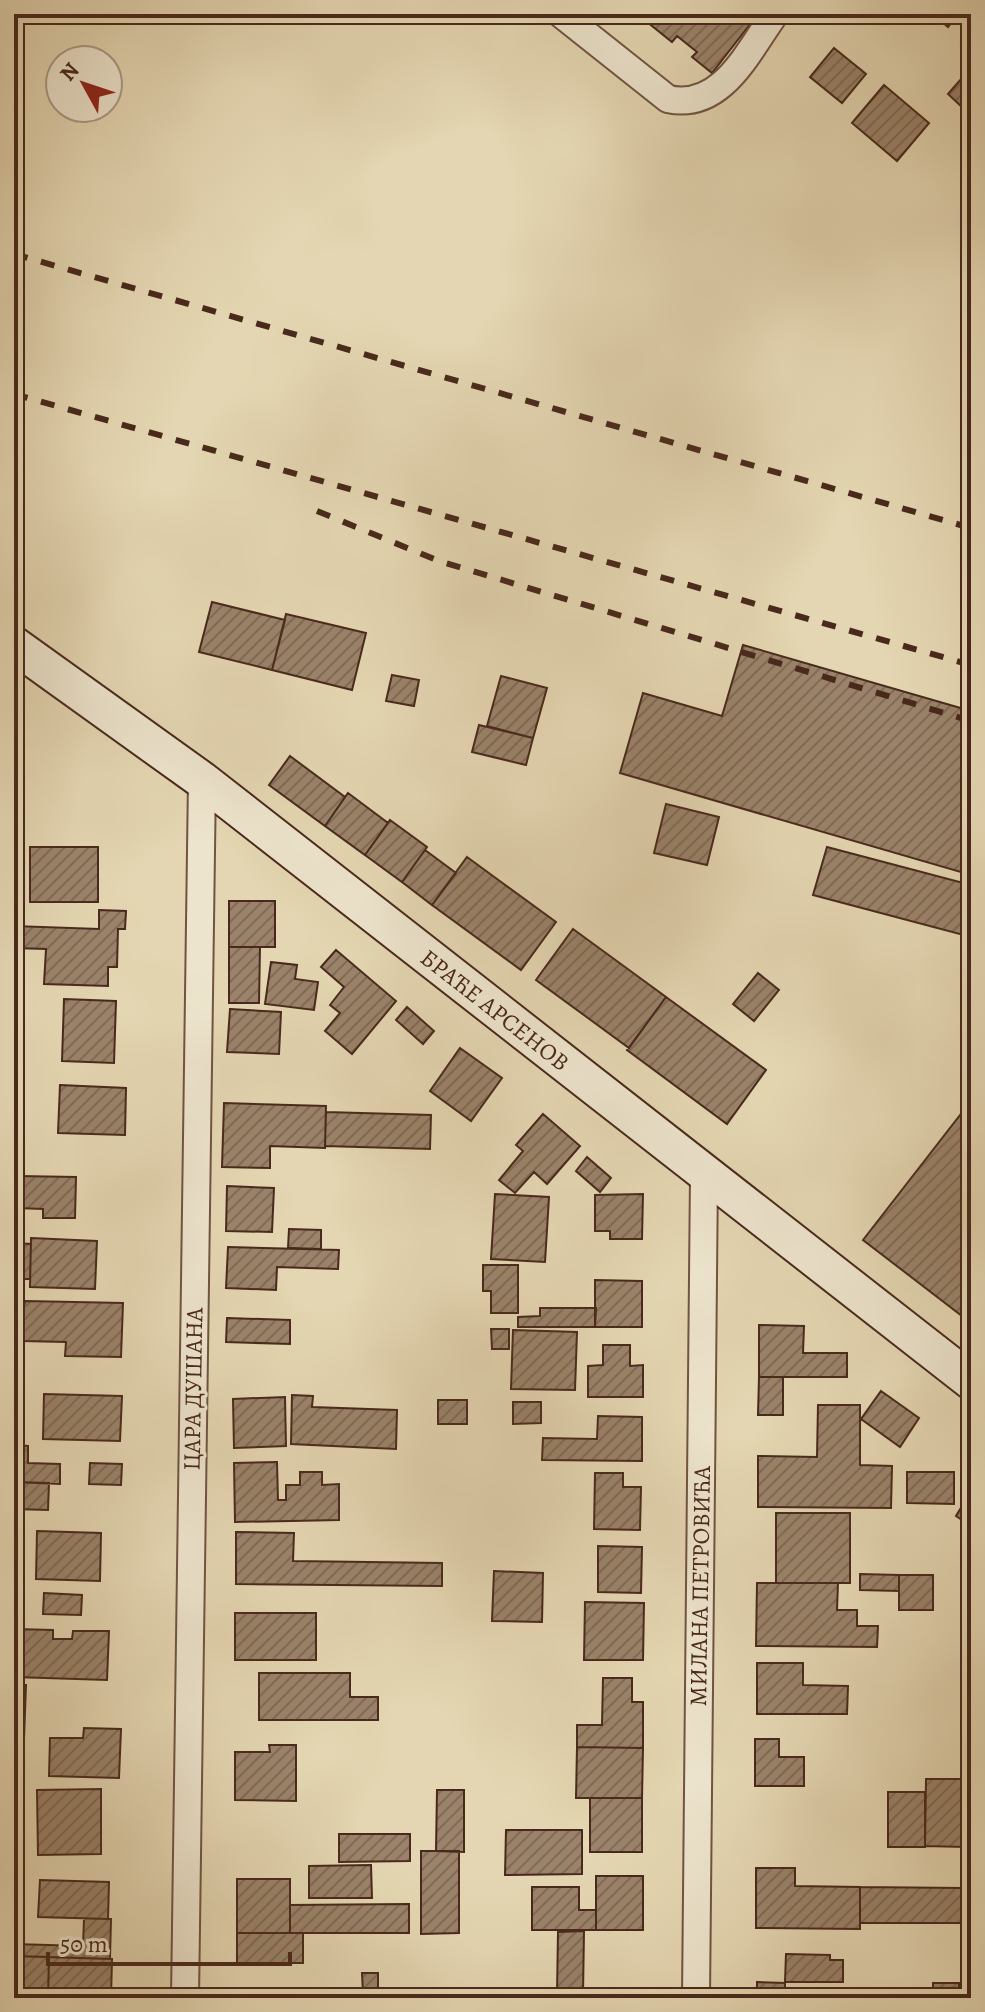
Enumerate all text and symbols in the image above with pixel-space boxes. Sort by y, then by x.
north arrow [44,44,124,124]
text: N [53,56,86,88]
street label: БРАЋЕ АРСЕНОВ [414,942,576,1078]
street label: ЦАРА ДУШАНА [176,1306,210,1471]
street label: МИЛАНА ПЕТРОВИЋА [682,1464,718,1707]
scale bar [48,1916,290,1966]
text: 50 m [60,1928,108,1960]

